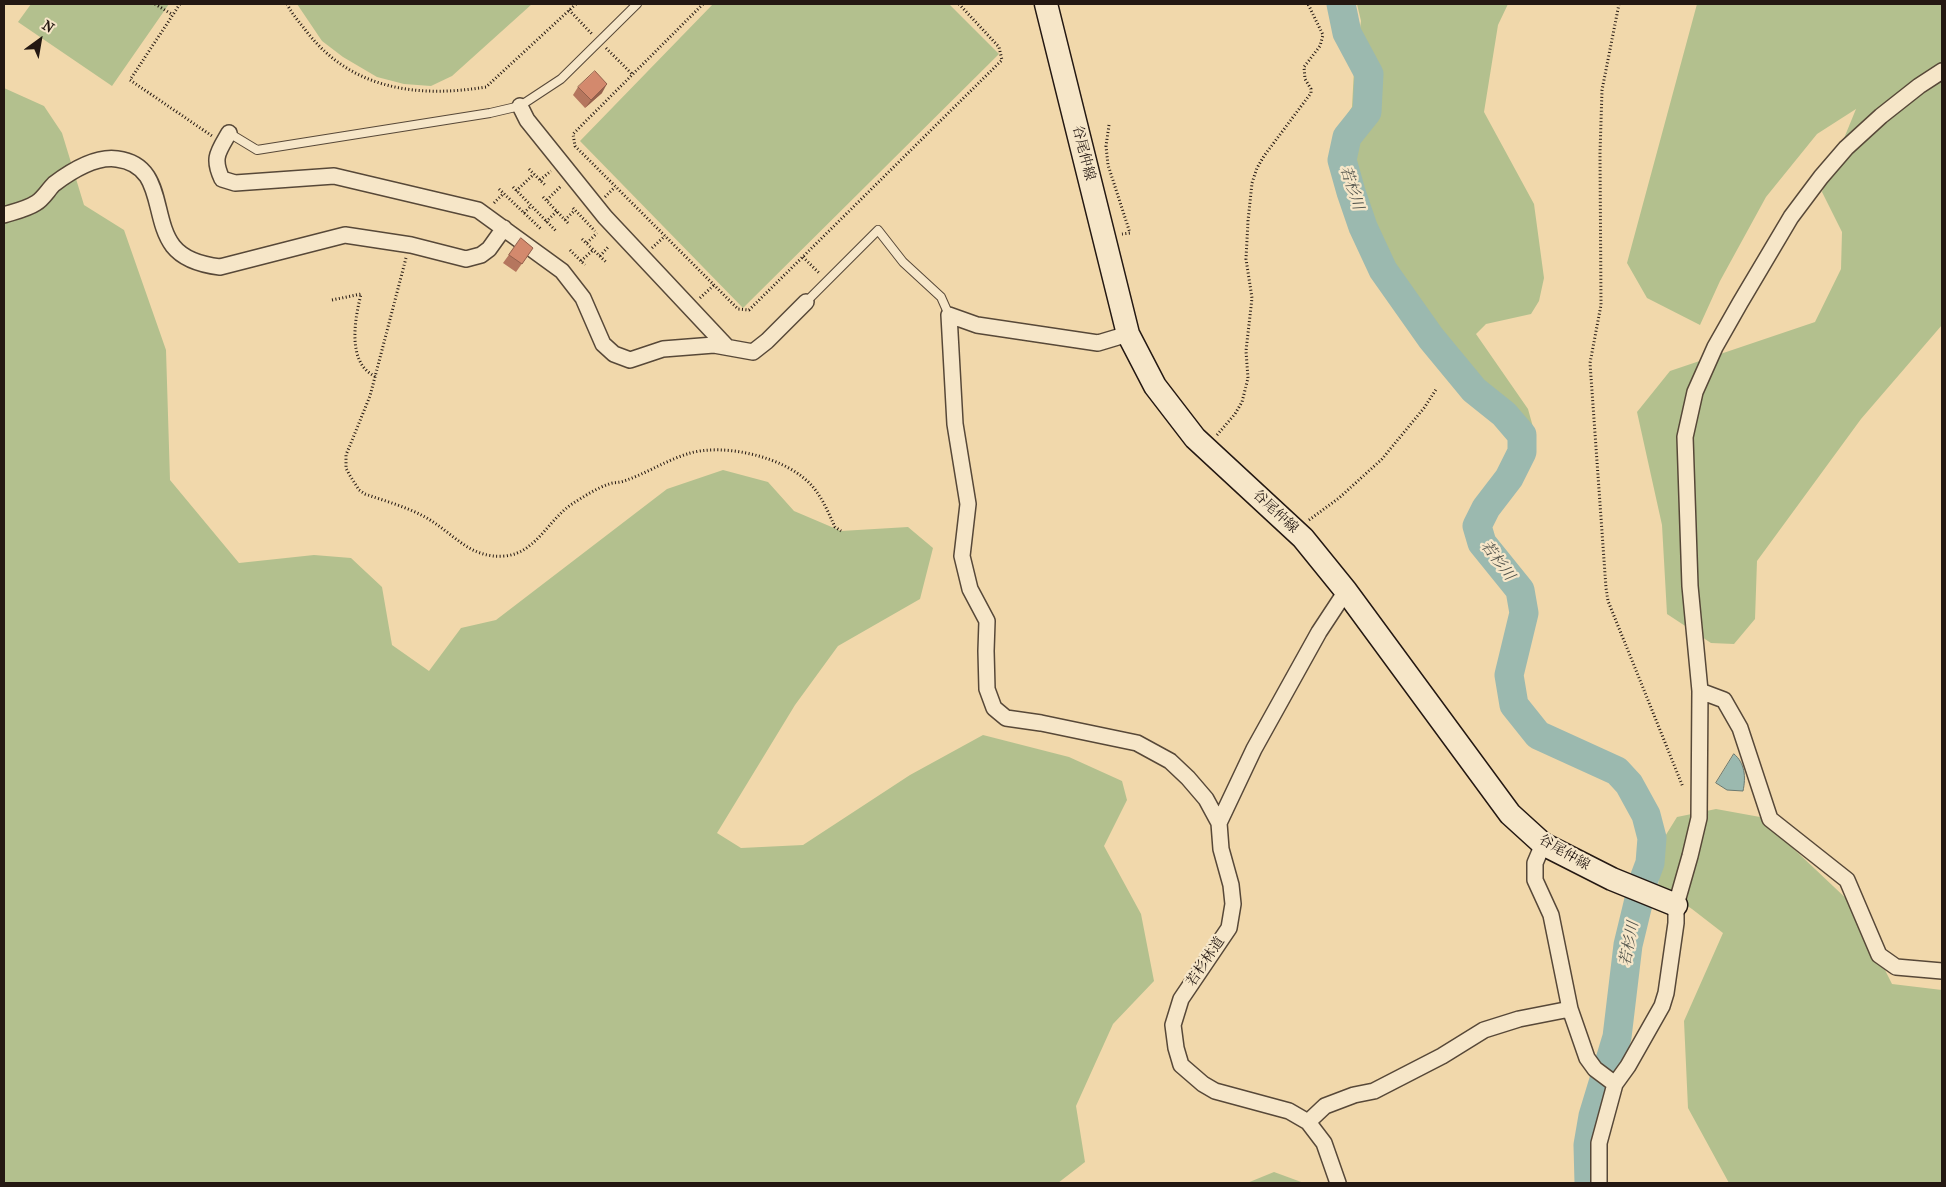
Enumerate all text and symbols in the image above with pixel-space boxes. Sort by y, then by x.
north arrow [15,15,65,65]
text: N [39,17,57,37]
street label: 谷尾仲線 [1068,124,1098,182]
water label: 若杉川 [1335,164,1367,212]
street label: 谷尾仲線 [1249,487,1301,537]
water label: 若杉川 [1476,538,1518,584]
street label: 谷尾仲線 [1536,832,1592,874]
water label: 若杉川 [1617,920,1643,968]
street label: 若杉林道 [1183,934,1229,990]

